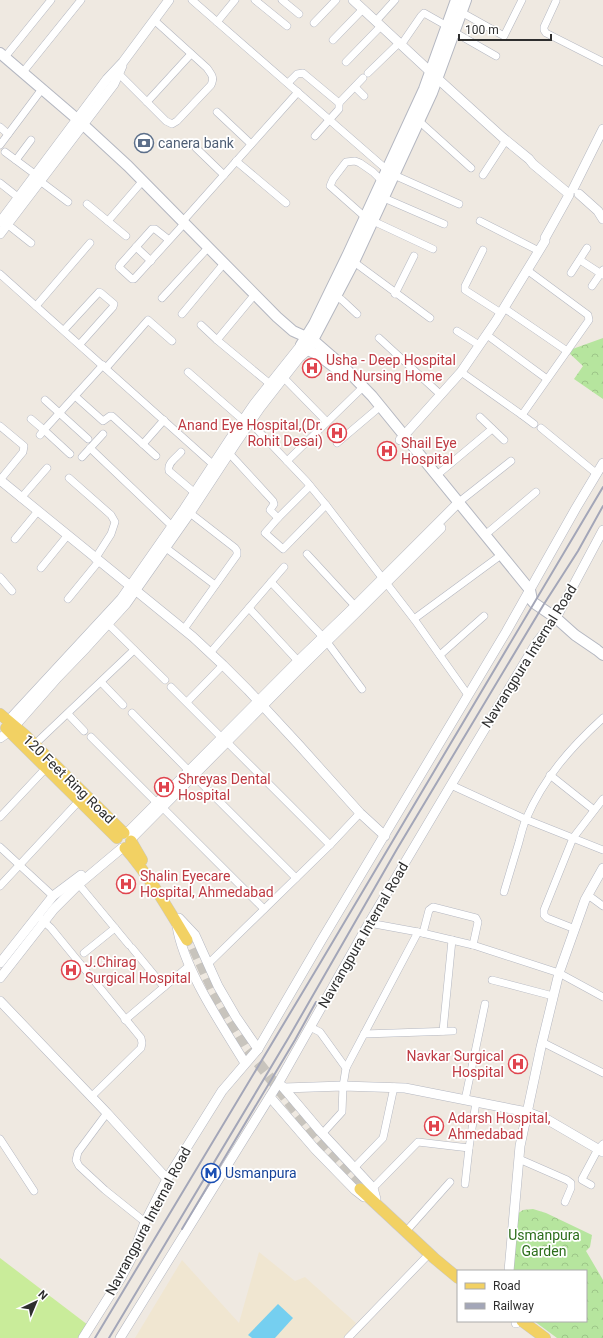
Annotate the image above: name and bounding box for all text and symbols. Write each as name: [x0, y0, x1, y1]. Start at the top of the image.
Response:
scale bar: [459, 16, 551, 42]
text: 100 m: [465, 23, 499, 37]
bank icon: canera bank: [133, 132, 155, 154]
place label: canera bank: [158, 135, 235, 151]
place label: Usha - Deep Hospital and Nursing Home: [326, 352, 456, 384]
hospital icon: Usha - Deep Hospital and Nursing Home: [301, 357, 323, 379]
place label: Anand Eye Hospital,(Dr. Rohit Desai): [178, 417, 323, 450]
hospital icon: Anand Eye Hospital,(Dr. Rohit Desai): [326, 422, 348, 444]
place label: Shail Eye Hospital: [401, 435, 457, 467]
hospital icon: Shail Eye Hospital: [376, 440, 398, 462]
street label: Navrangpura Internal Road: [478, 581, 580, 731]
street label: 120 Feet Ring Road: [20, 731, 118, 827]
place label: Shreyas Dental Hospital: [178, 771, 271, 803]
hospital icon: Shreyas Dental Hospital: [153, 776, 175, 798]
street label: Navrangpura Internal Road: [315, 859, 411, 1011]
place label: Shalin Eyecare Hospital, Ahmedabad: [140, 868, 274, 900]
hospital icon: Shalin Eyecare Hospital, Ahmedabad: [115, 873, 137, 895]
place label: J.Chirag Surgical Hospital: [85, 954, 191, 986]
hospital icon: J.Chirag Surgical Hospital: [60, 959, 82, 981]
place label: Navkar Surgical Hospital: [407, 1048, 504, 1080]
hospital icon: Navkar Surgical Hospital: [507, 1053, 529, 1075]
place label: Adarsh Hospital, Ahmedabad: [448, 1110, 551, 1142]
hospital icon: Adarsh Hospital, Ahmedabad: [423, 1115, 445, 1137]
street label: Navrangpura Internal Road: [102, 1144, 194, 1298]
metro station icon: Usmanpura: [200, 1162, 222, 1184]
place label: Usmanpura: [225, 1165, 297, 1181]
park label: Usmanpura Garden: [508, 1227, 580, 1259]
legend: [457, 1270, 587, 1322]
text: Road: [493, 1279, 521, 1293]
north arrow: [16, 1282, 56, 1322]
text: N: [35, 1288, 50, 1303]
text: Railway: [493, 1299, 534, 1313]

